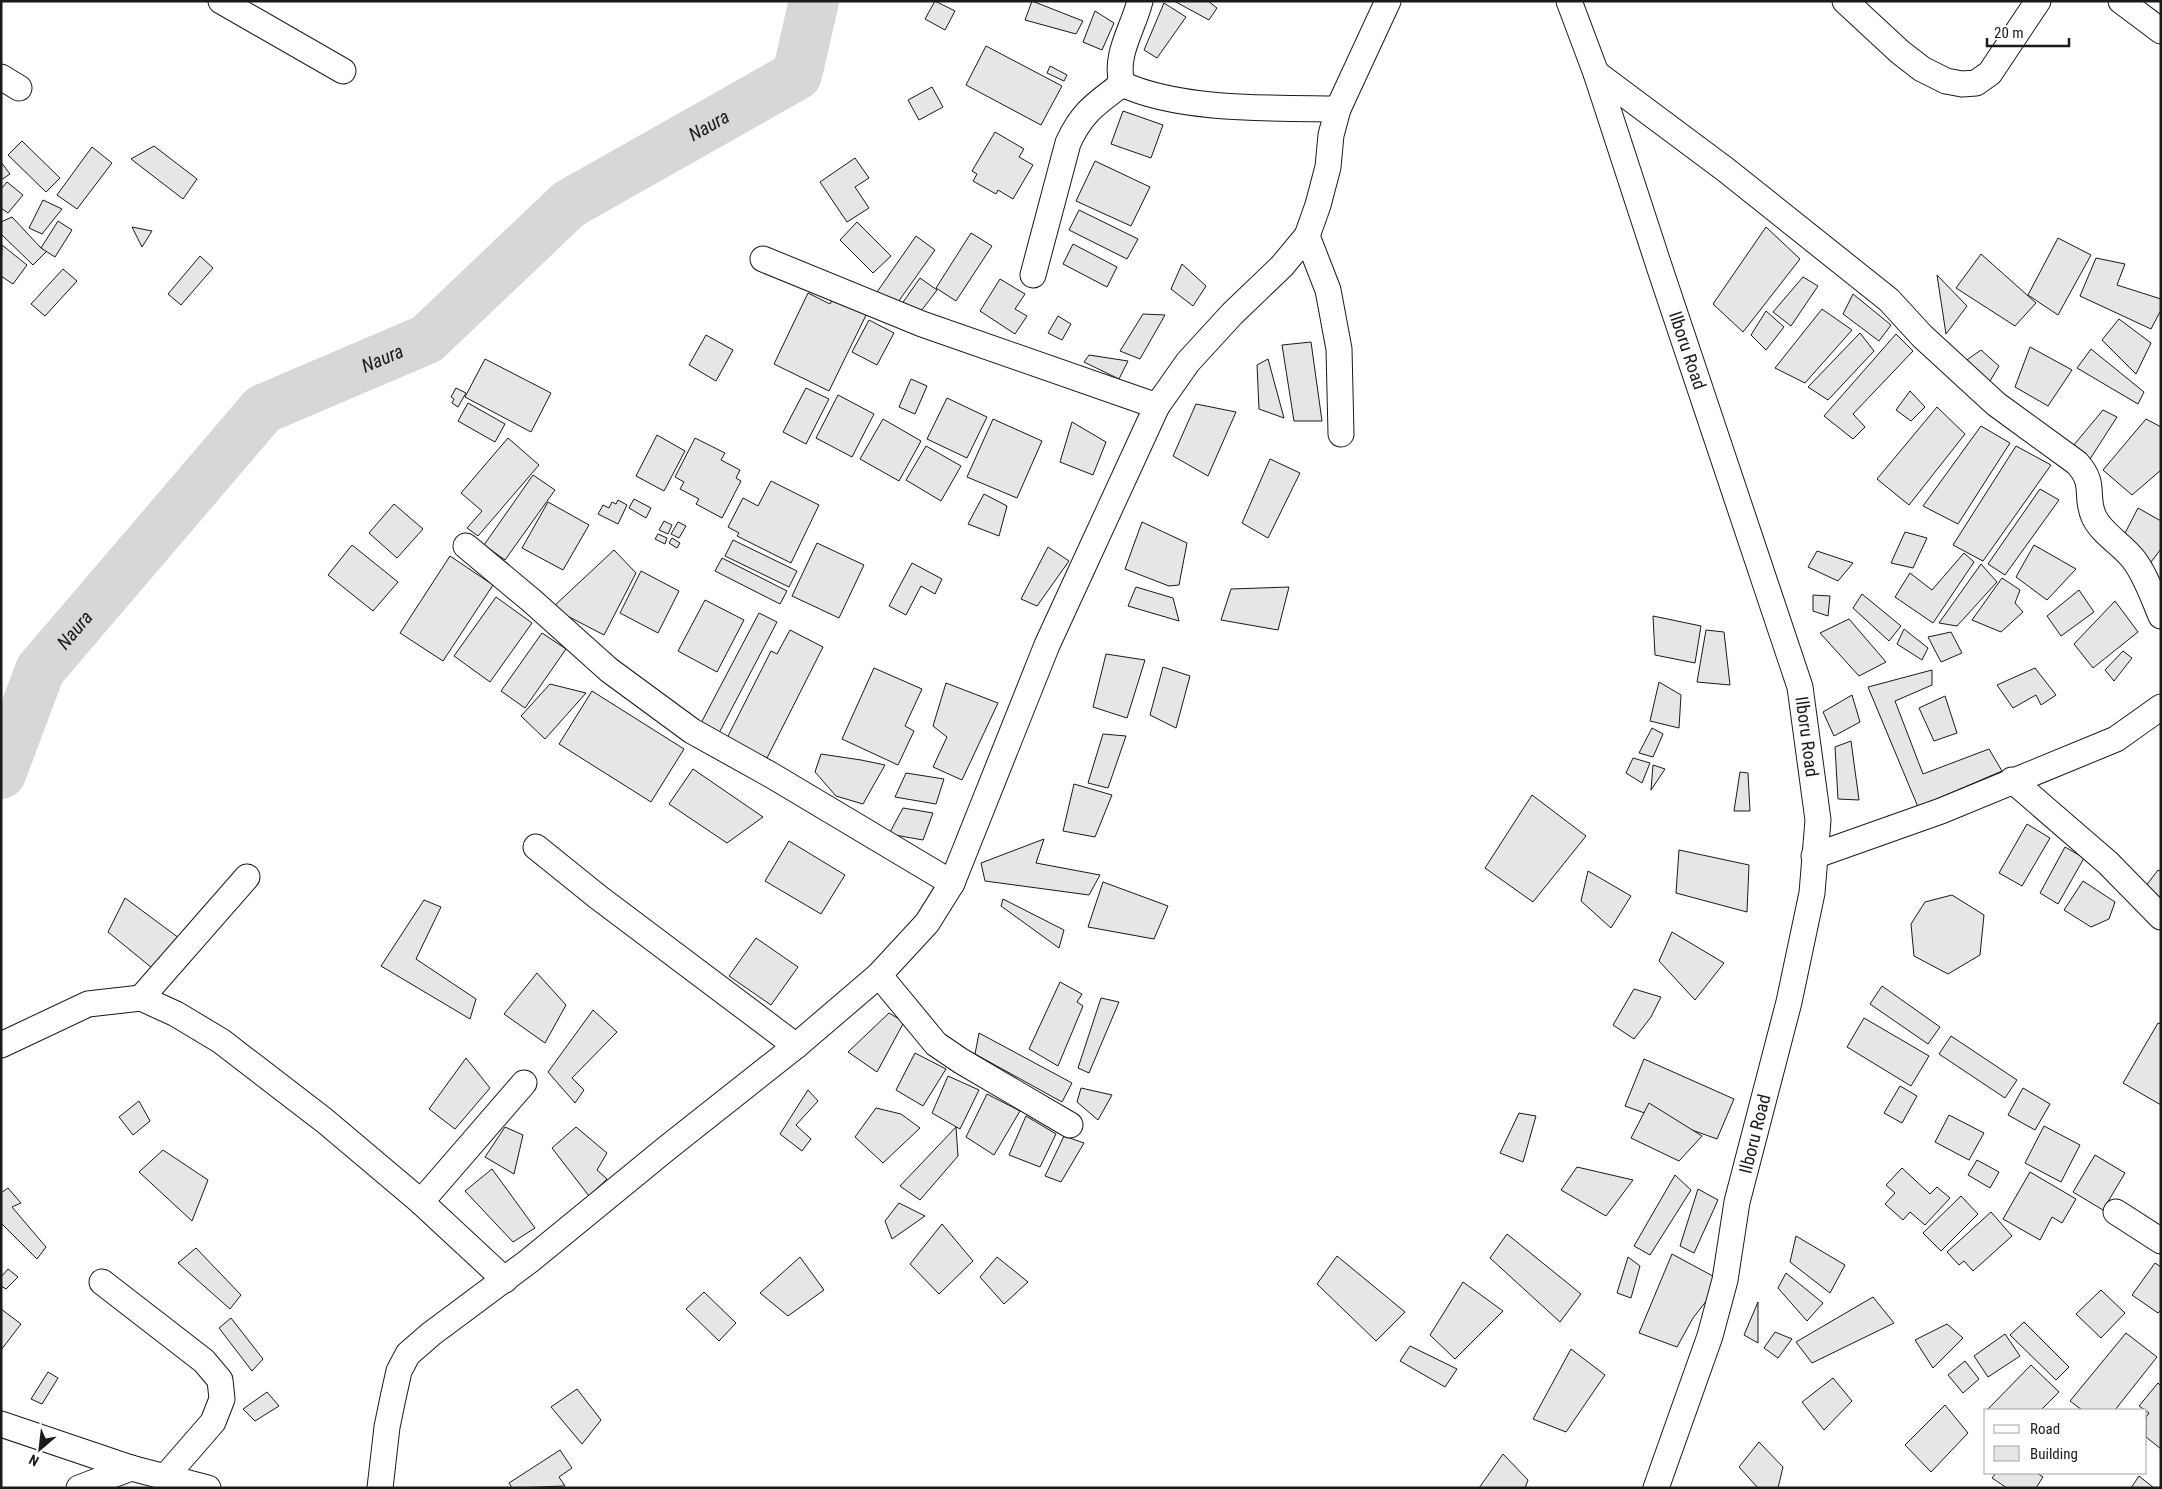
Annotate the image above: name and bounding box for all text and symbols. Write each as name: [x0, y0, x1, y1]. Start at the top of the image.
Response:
scale bar: [1987, 15, 2070, 47]
text: 20 m: [1994, 24, 2024, 42]
water label: Naura: [684, 105, 733, 146]
street label: Ilboru Road: [1665, 309, 1711, 392]
water label: Naura: [358, 340, 407, 378]
water label: Naura: [52, 606, 98, 654]
street label: Ilboru Road: [1791, 695, 1823, 778]
street label: Ilboru Road: [1735, 1092, 1775, 1176]
legend: [1984, 1409, 2147, 1474]
text: Road: [2030, 1420, 2060, 1438]
north arrow: [15, 1424, 65, 1474]
text: Building: [2030, 1445, 2078, 1463]
text: N: [26, 1451, 41, 1470]

